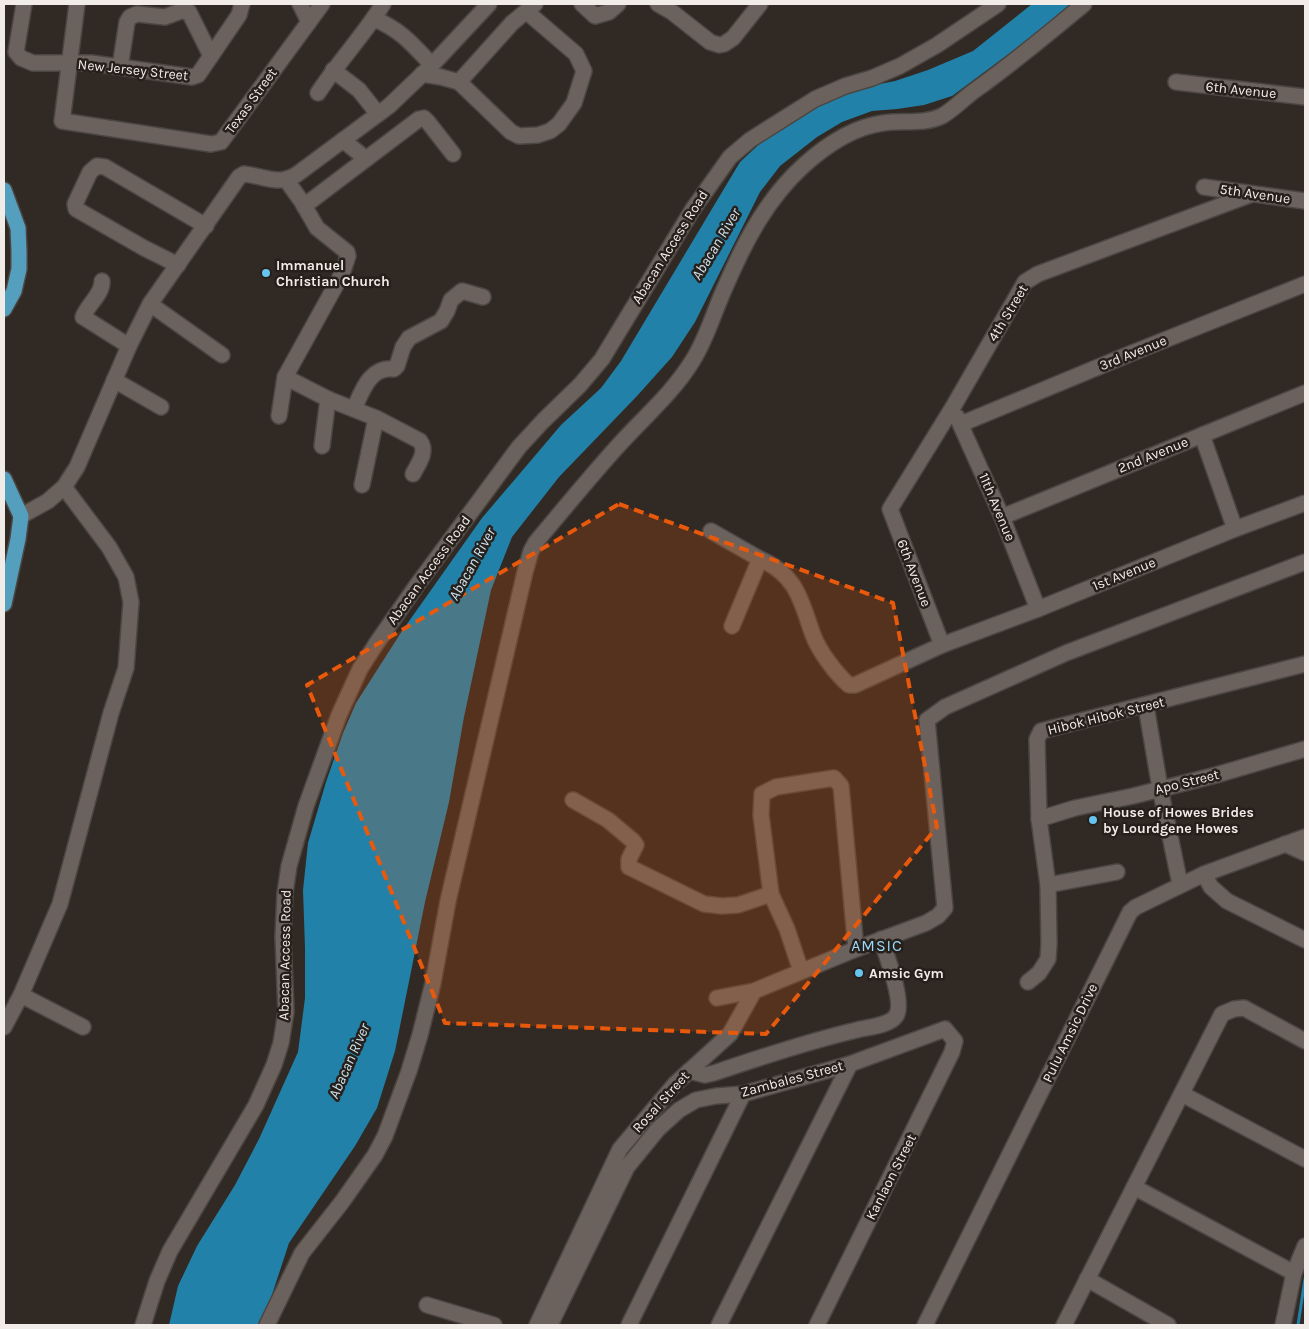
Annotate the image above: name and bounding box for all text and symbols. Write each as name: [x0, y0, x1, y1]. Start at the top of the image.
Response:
street label: New Jersey Street: [77, 56, 189, 84]
street label: Texas Street: [221, 65, 281, 137]
street label: 6th Avenue: [1205, 78, 1277, 102]
street label: 5th Avenue: [1219, 181, 1291, 207]
street label: Abacan Access Road: [628, 187, 712, 307]
water label: Abacan River: [688, 204, 745, 283]
place label: Immanuel Christian Church: [276, 257, 390, 290]
marker: Immanuel Christian Church: [260, 267, 272, 279]
street label: 4th Street: [984, 281, 1032, 345]
street label: 3rd Avenue: [1097, 332, 1169, 374]
street label: 2nd Avenue: [1115, 433, 1191, 477]
street label: 11th Avenue: [975, 470, 1019, 544]
street label: Abacan Access Road: [384, 512, 474, 628]
water label: Abacan River: [445, 524, 500, 603]
street label: 6th Avenue: [893, 537, 935, 609]
street label: 1st Avenue: [1090, 554, 1158, 594]
street label: Hibok Hibok Street: [1046, 693, 1166, 739]
street label: Apo Street: [1153, 766, 1221, 798]
place label: House of Howes Brides by Lourdgene Howes: [1103, 804, 1254, 837]
marker: House of Howes Brides by Lourdgene Howes: [1087, 814, 1099, 826]
street label: Abacan Access Road: [275, 890, 295, 1020]
district label: AMSIC: [851, 936, 903, 955]
place label: Amsic Gym: [869, 965, 944, 982]
marker: Amsic Gym: [853, 967, 865, 979]
street label: Pulu Amsic Drive: [1039, 981, 1101, 1085]
water label: Abacan River: [324, 1020, 374, 1101]
street label: Zambales Street: [739, 1057, 845, 1101]
street label: Rosal Street: [629, 1068, 693, 1136]
street label: Kanlaon Street: [862, 1131, 920, 1223]

